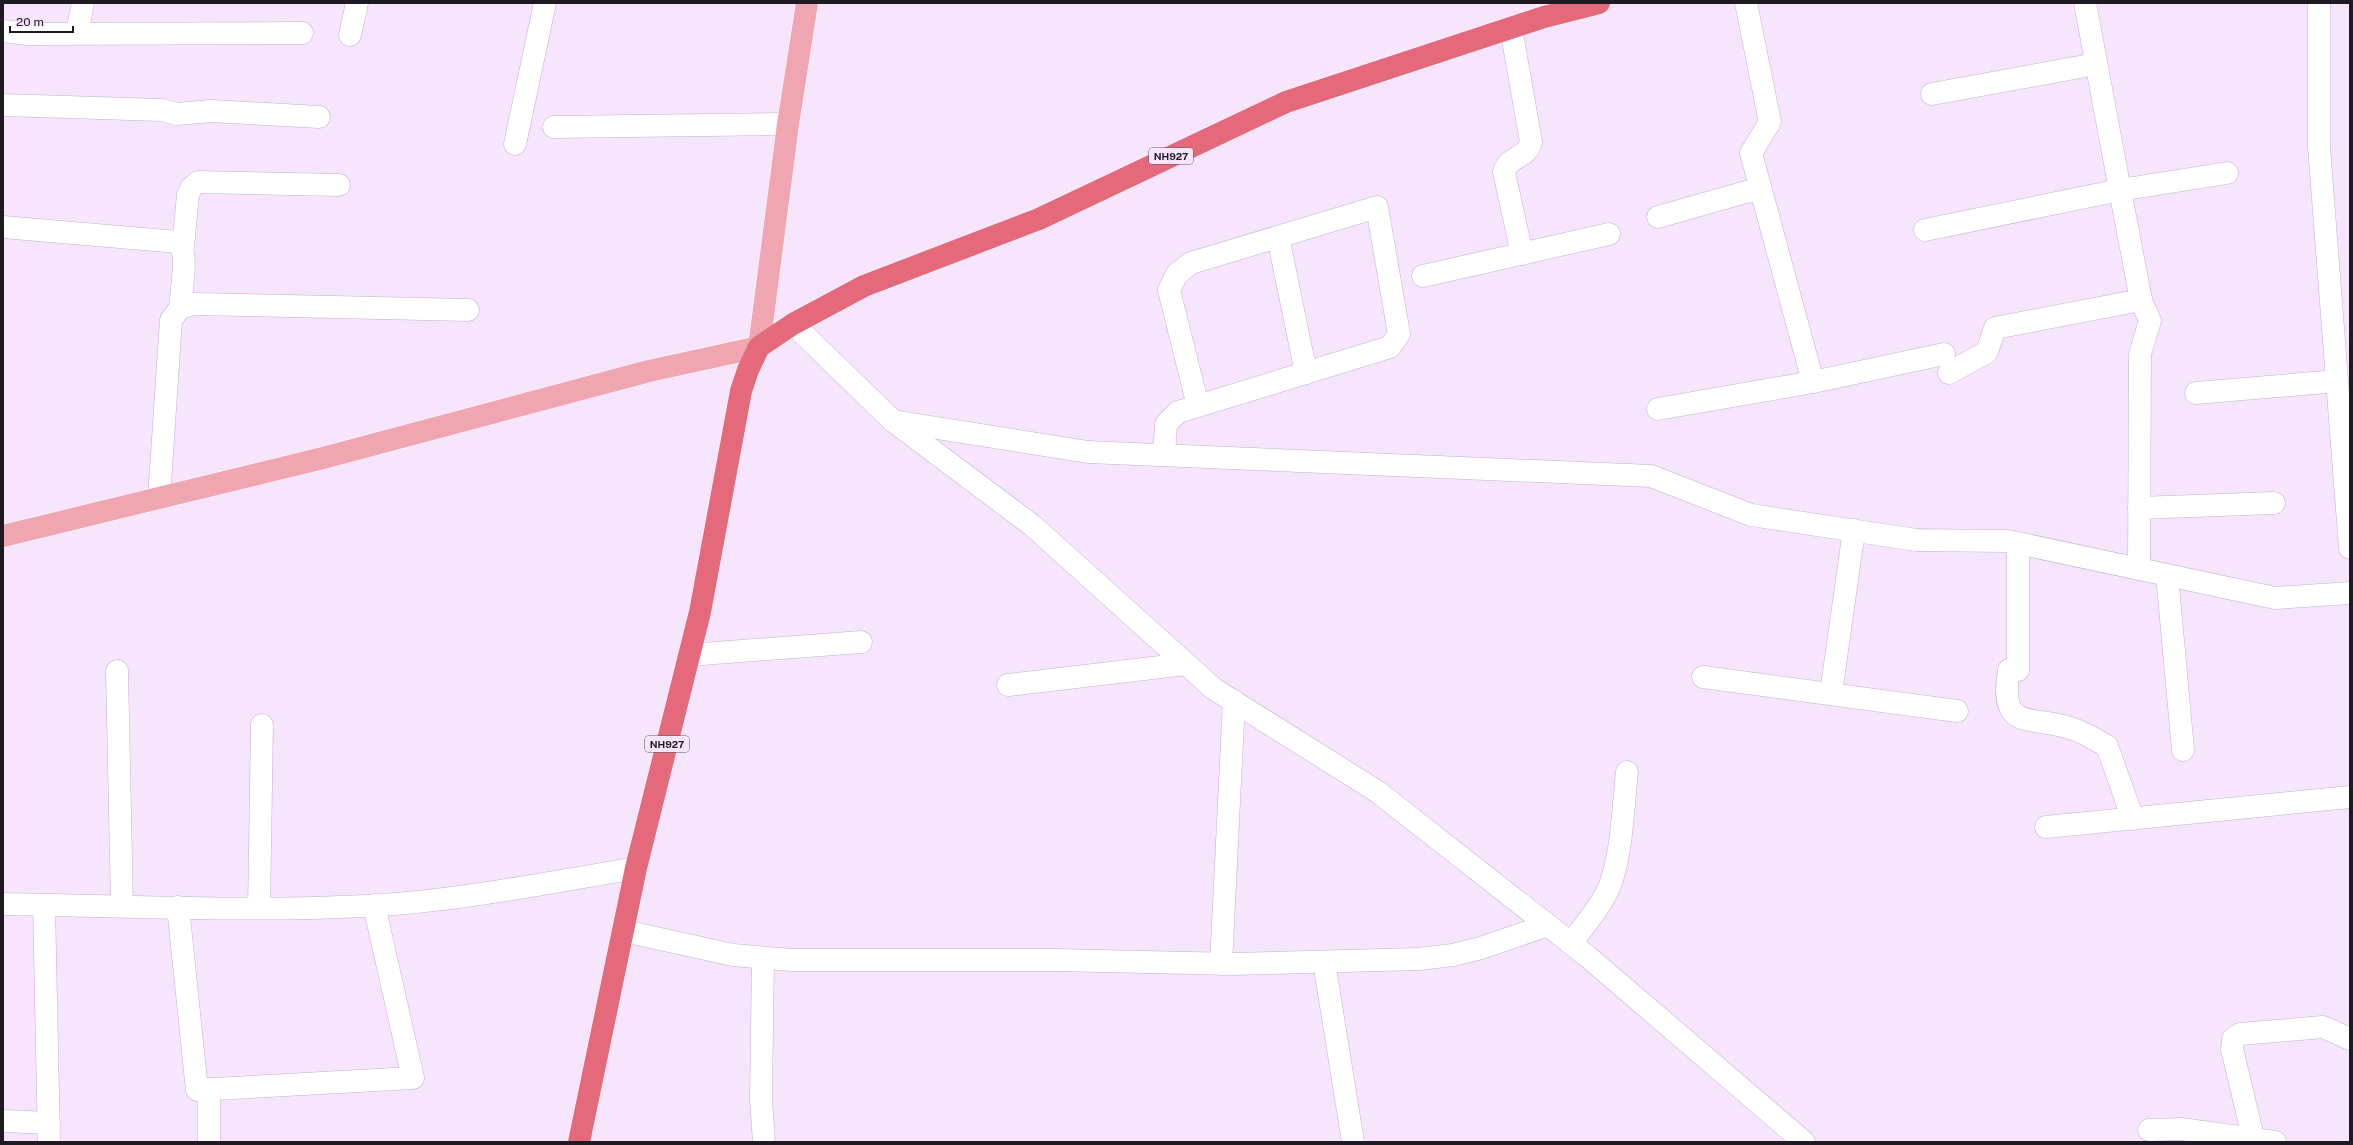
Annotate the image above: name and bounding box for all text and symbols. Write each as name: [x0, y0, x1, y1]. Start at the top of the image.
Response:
scale bar: [10, 8, 73, 34]
text: 20 m: [16, 15, 44, 29]
road number: NH927: [1149, 148, 1193, 164]
road number: NH927: [645, 736, 689, 752]

